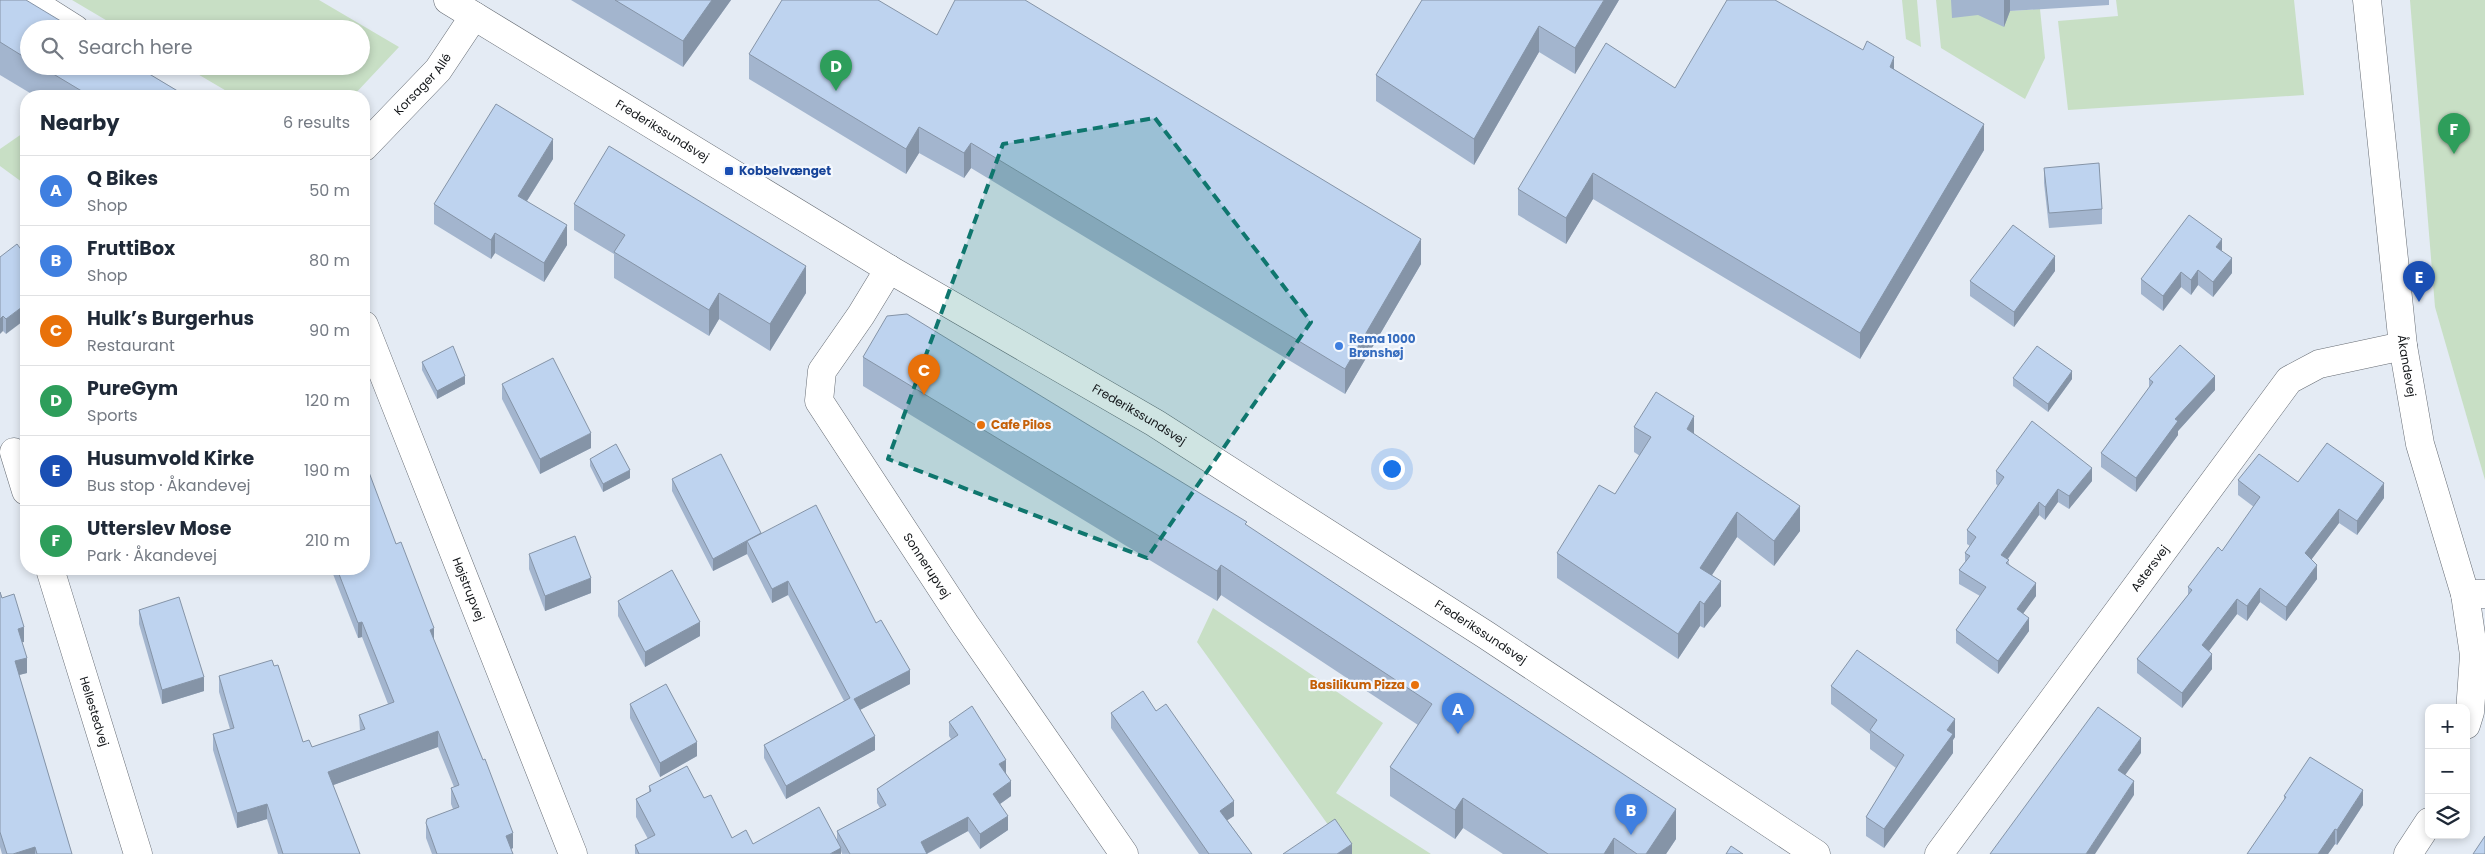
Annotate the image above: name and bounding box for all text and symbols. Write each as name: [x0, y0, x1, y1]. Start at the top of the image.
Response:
search box: [20, 20, 370, 75]
icon: search: [38, 34, 66, 62]
text: Search here: [78, 34, 192, 61]
street label: Korsager Allé: [390, 50, 455, 119]
pin: D: [820, 50, 852, 91]
street label: Frederikssundsvej: [613, 95, 713, 165]
text: Nearby: [40, 108, 120, 137]
text: 6 results: [283, 111, 350, 134]
pin: F: [2438, 113, 2470, 154]
place label: Kobbelvænget: [739, 162, 831, 179]
text: Q Bikes: [87, 165, 158, 192]
marker: Kobbelvænget: [723, 165, 735, 177]
text: A: [50, 179, 62, 202]
text: 50 m: [309, 179, 350, 202]
text: Shop: [87, 194, 128, 217]
text: FruttiBox: [87, 235, 175, 262]
text: B: [51, 249, 61, 272]
text: 80 m: [309, 249, 350, 272]
pin: E: [2403, 261, 2435, 302]
text: Shop: [87, 264, 128, 287]
text: Hulk’s Burgerhus: [87, 305, 254, 332]
text: C: [50, 319, 62, 342]
text: 90 m: [309, 319, 350, 342]
place label: Rema 1000 Brønshøj: [1349, 330, 1416, 361]
text: Restaurant: [87, 334, 175, 357]
street label: Åkandevej: [2394, 334, 2421, 398]
marker: Rema 1000 Brønshøj: [1333, 340, 1345, 352]
pin: C: [908, 354, 940, 395]
text: PureGym: [87, 375, 178, 402]
street label: Frederikssundsvej: [1089, 380, 1190, 449]
text: D: [50, 389, 62, 412]
text: 120 m: [305, 389, 350, 412]
text: Sports: [87, 404, 138, 427]
place label: Cafe Pilos: [991, 416, 1052, 433]
marker: Cafe Pilos: [975, 419, 987, 431]
text: Husumvold Kirke: [87, 445, 254, 472]
your location: [1379, 456, 1405, 482]
text: E: [52, 459, 60, 482]
text: 190 m: [304, 459, 350, 482]
text: Bus stop · Åkandevej: [87, 474, 251, 497]
text: Utterslev Mose: [87, 515, 231, 542]
text: F: [52, 529, 60, 552]
text: 210 m: [305, 529, 350, 552]
street label: Sonnerupvej: [900, 529, 955, 601]
street label: Astersvej: [2127, 541, 2172, 595]
text: Park · Åkandevej: [87, 544, 217, 567]
street label: Højstrupvej: [449, 555, 489, 623]
street label: Frederikssundsvej: [1432, 595, 1530, 668]
street label: Hellestedvej: [76, 674, 113, 748]
place label: Basilikum Pizza: [1310, 676, 1405, 693]
marker: Basilikum Pizza: [1409, 679, 1421, 691]
pin: A: [1442, 693, 1474, 734]
map controls: [2425, 704, 2470, 839]
button: +: [2425, 704, 2470, 749]
button: −: [2425, 749, 2470, 794]
pin: B: [1615, 794, 1647, 835]
button: layers: [2425, 794, 2470, 839]

